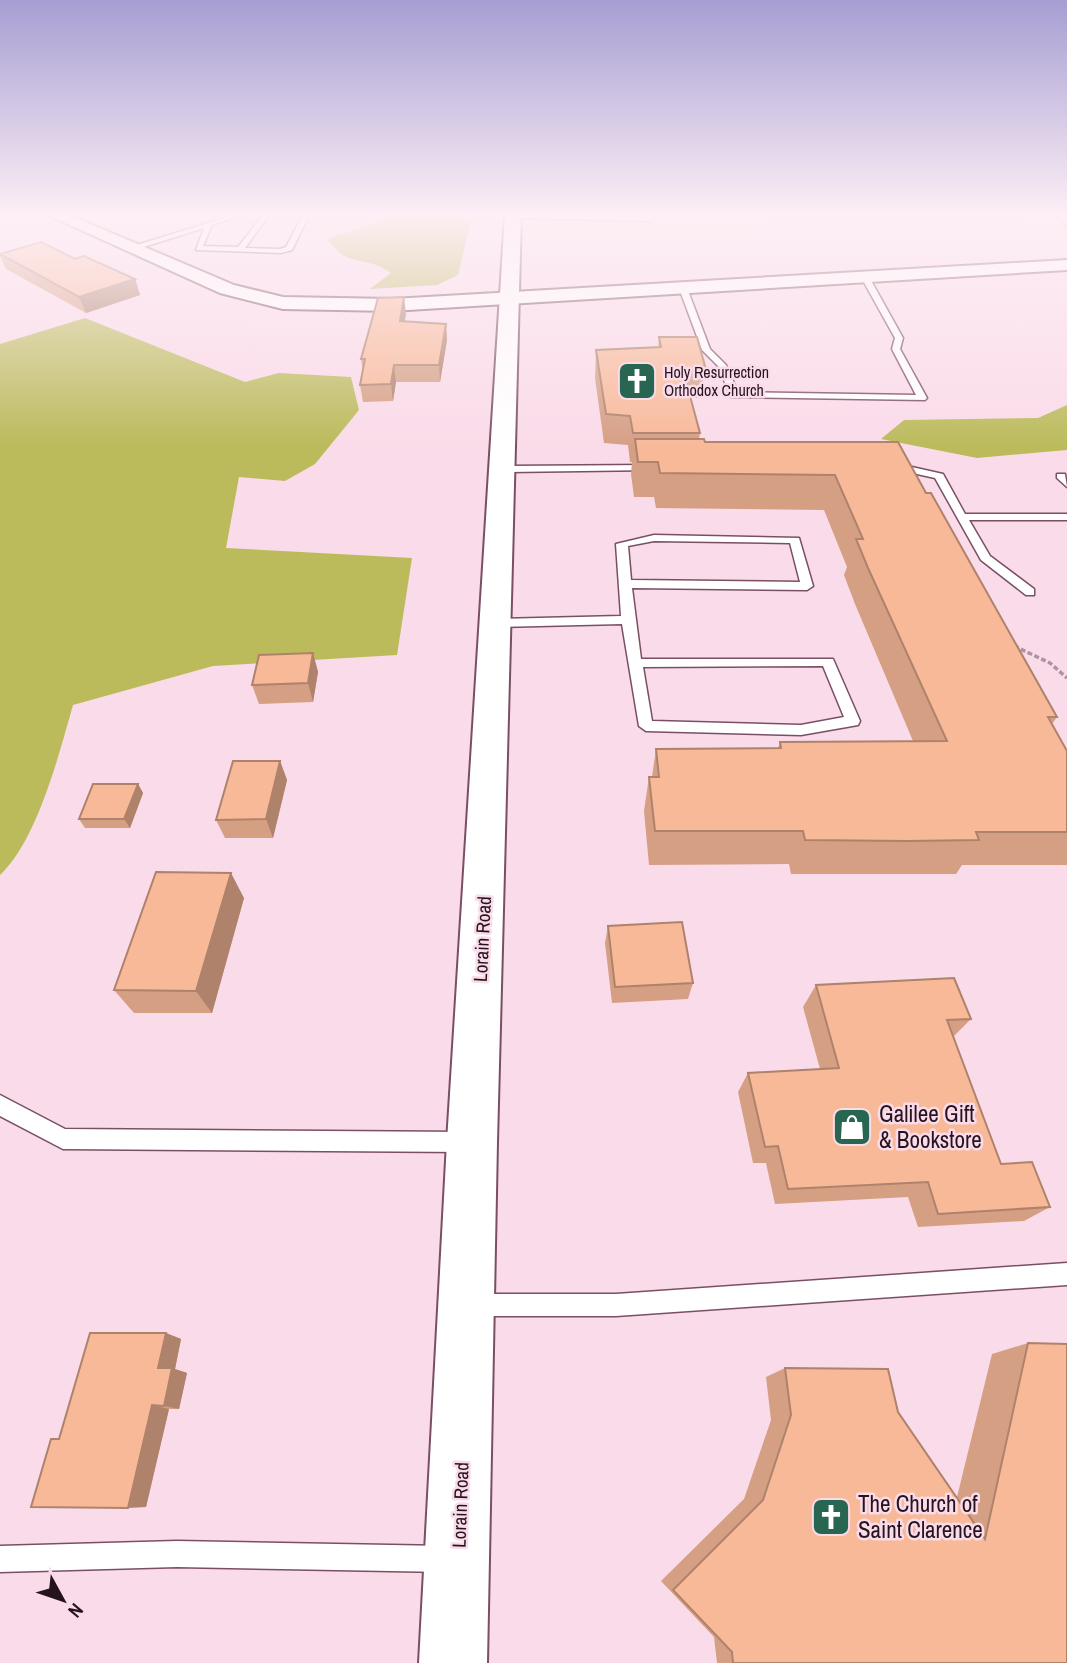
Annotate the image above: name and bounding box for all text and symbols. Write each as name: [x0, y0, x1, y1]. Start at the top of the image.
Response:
church icon: Holy Resurrection Orthodox Church: [616, 360, 658, 402]
place label: Holy Resurrection Orthodox Church: [664, 361, 769, 401]
street label: Lorain Road: [467, 896, 497, 982]
place label: Galilee Gift & Bookstore: [879, 1098, 982, 1155]
shop icon: Galilee Gift & Bookstore: [831, 1106, 873, 1148]
street label: Lorain Road: [446, 1462, 474, 1548]
place label: The Church of Saint Clarence: [858, 1488, 983, 1545]
church icon: The Church of Saint Clarence: [810, 1496, 852, 1538]
north arrow: [28, 1565, 98, 1635]
text: N: [62, 1598, 90, 1624]

